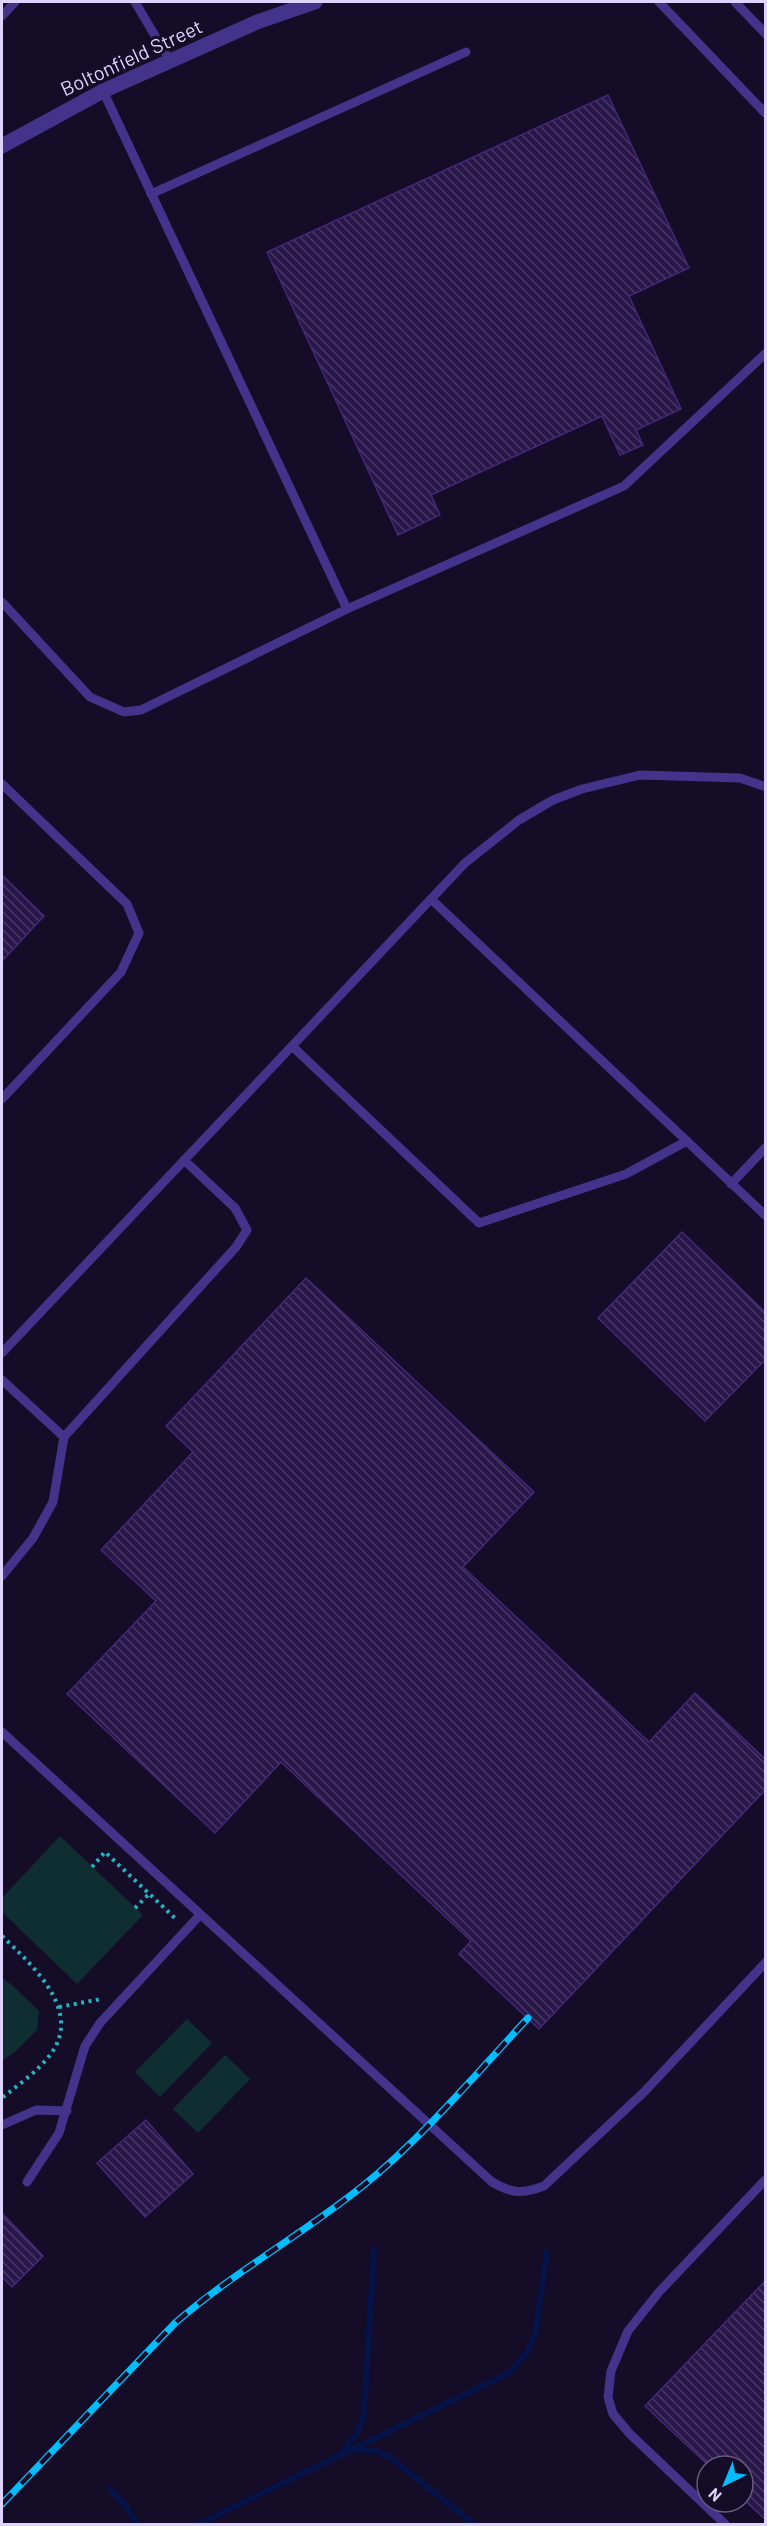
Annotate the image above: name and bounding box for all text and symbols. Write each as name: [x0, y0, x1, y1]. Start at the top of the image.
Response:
street label: Boltonfield Street: [56, 14, 206, 100]
north arrow: [695, 2454, 755, 2514]
text: N: [704, 2485, 725, 2506]

